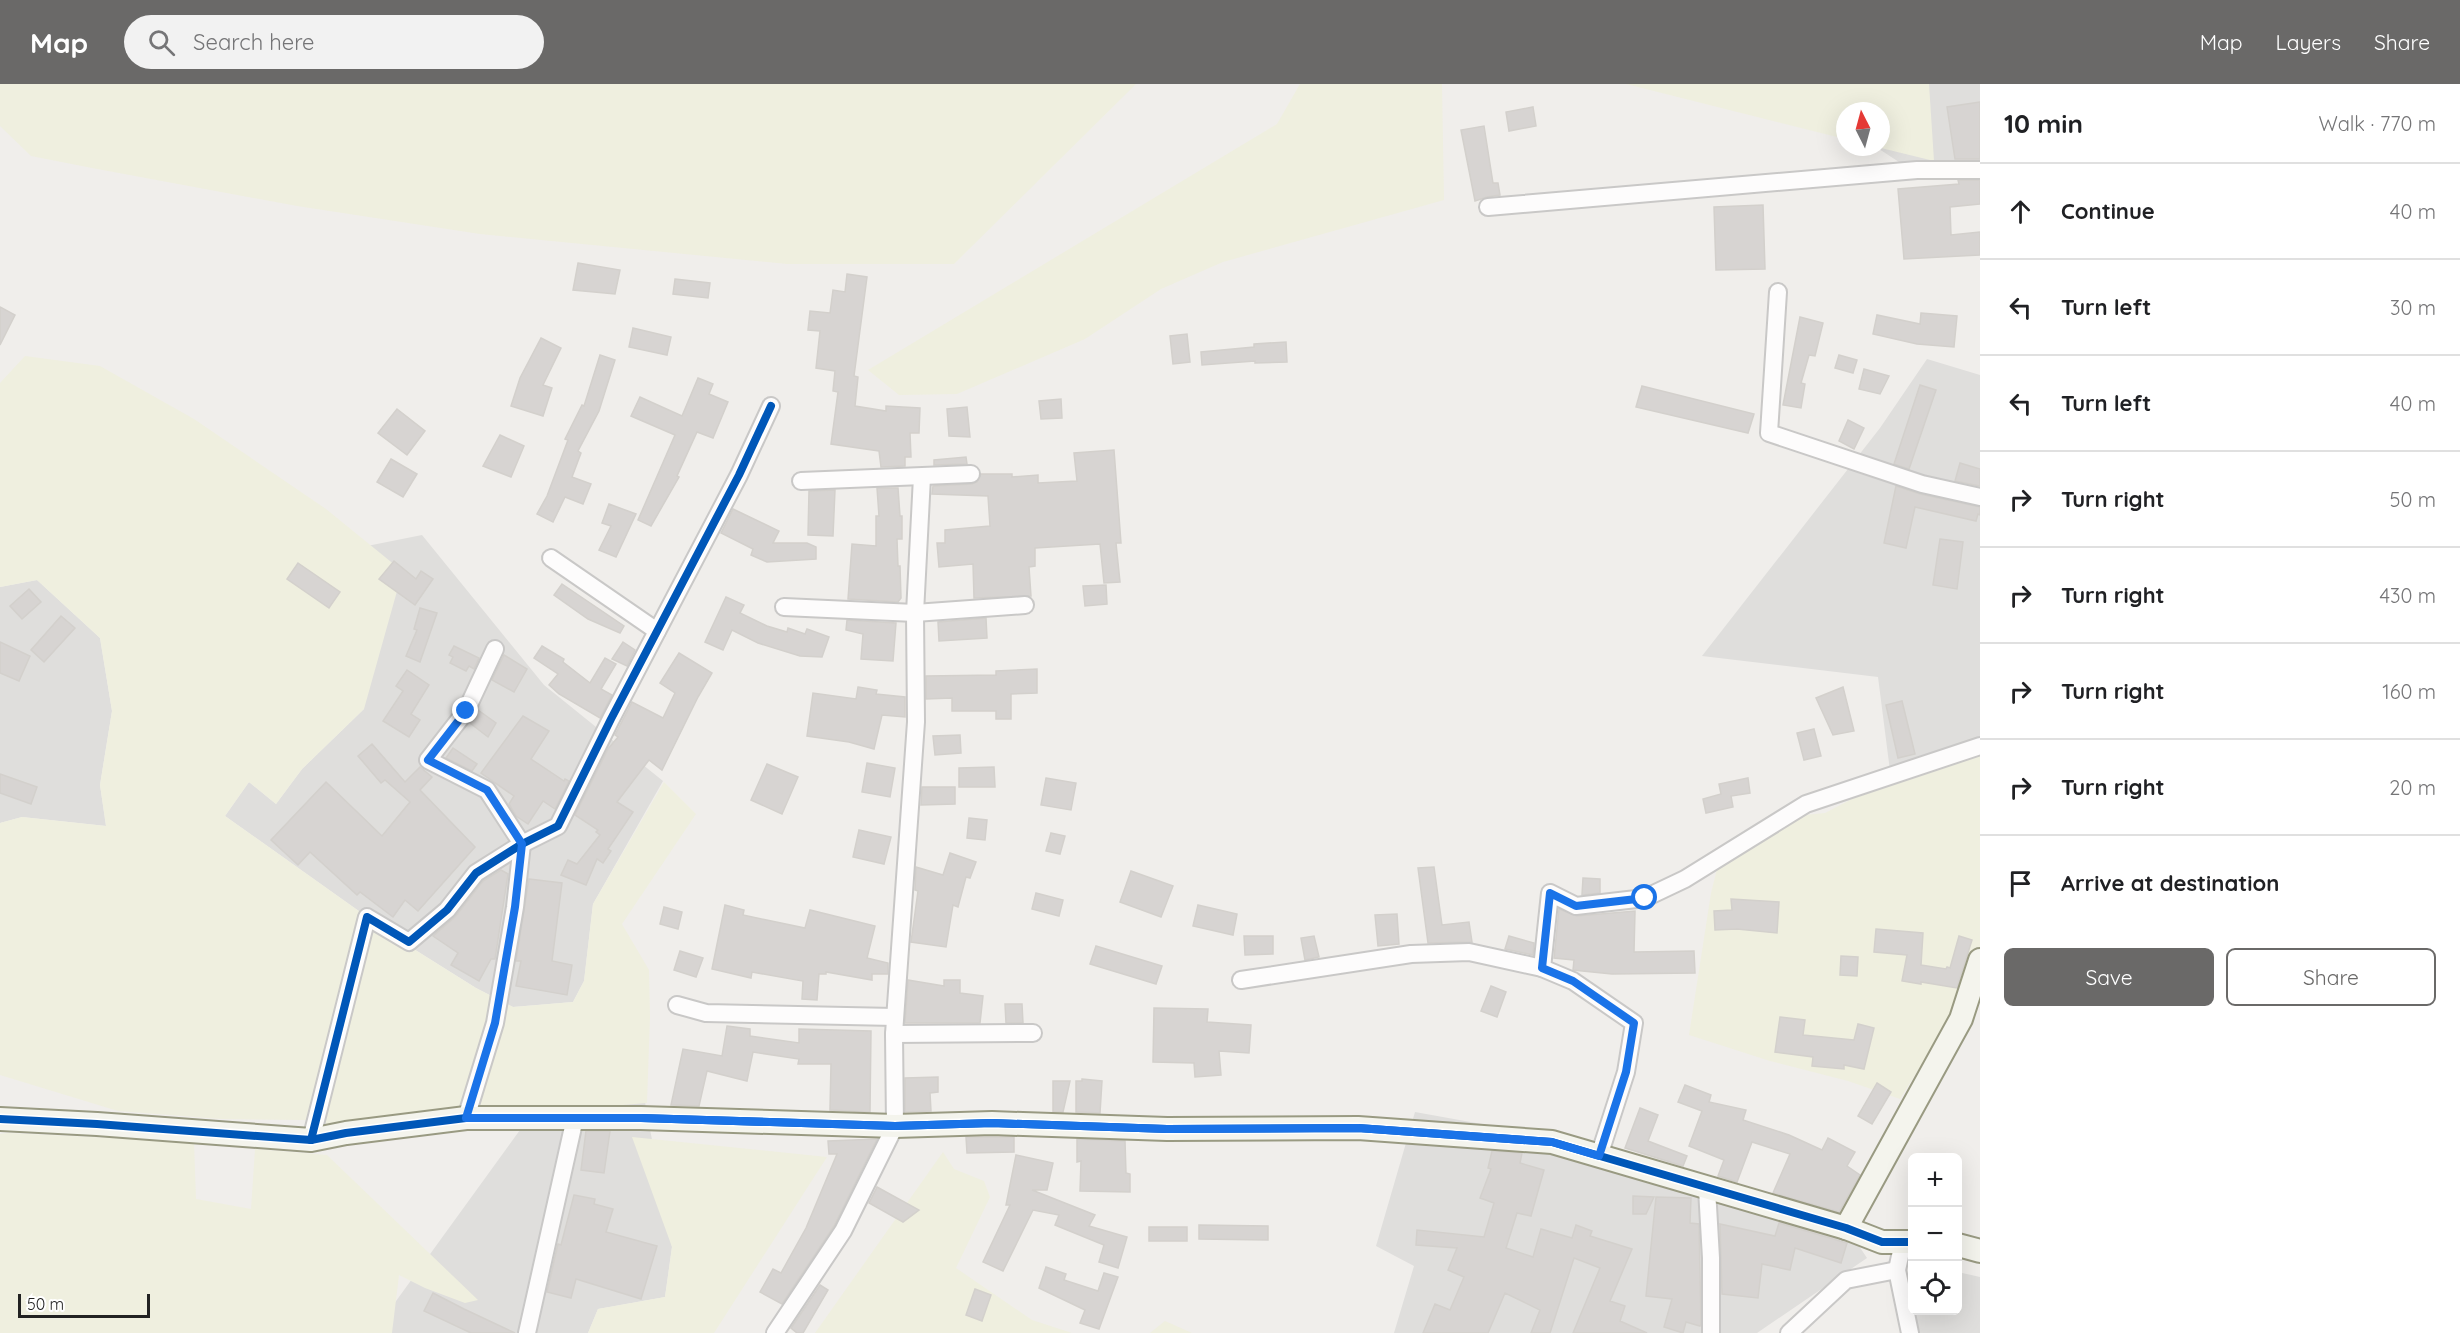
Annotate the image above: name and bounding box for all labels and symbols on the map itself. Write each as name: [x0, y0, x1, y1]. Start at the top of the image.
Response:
north arrow: [1836, 102, 1890, 156]
route end: [452, 697, 478, 723]
route start: [1631, 884, 1657, 910]
scale bar: [18, 1291, 150, 1318]

